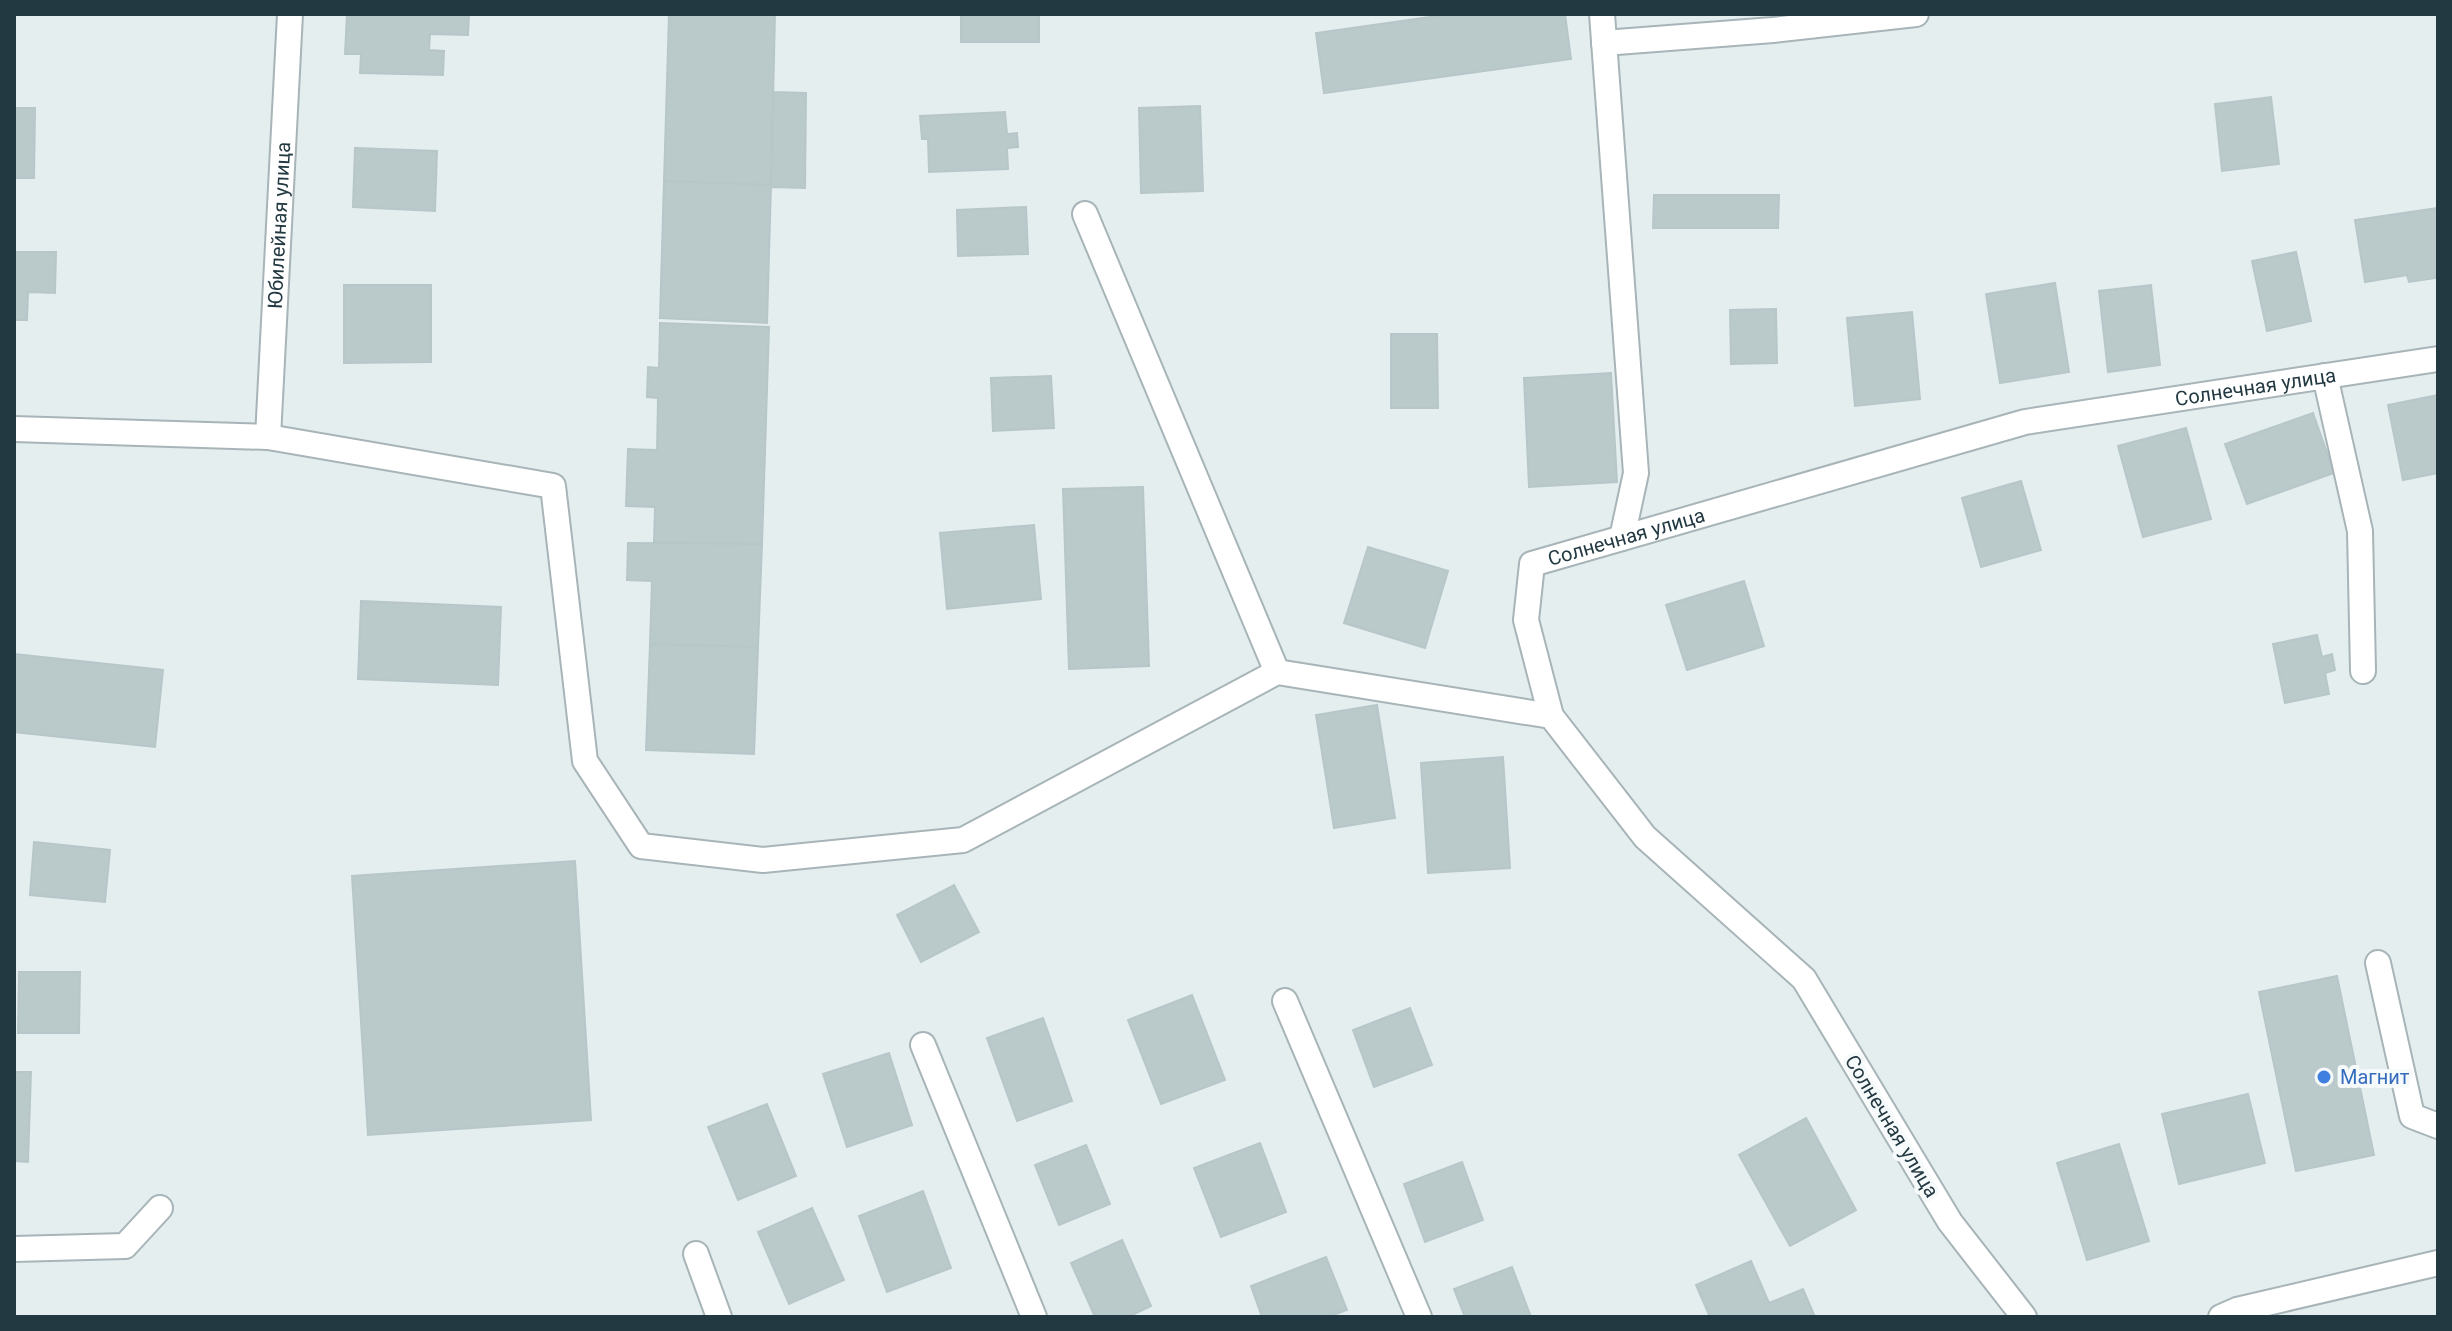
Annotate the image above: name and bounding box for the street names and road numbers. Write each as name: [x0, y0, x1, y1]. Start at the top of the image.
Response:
street label: Юбилейная улица: [263, 141, 295, 309]
street label: Солнечная улица: [2173, 363, 2337, 411]
street label: Солнечная улица: [1545, 503, 1708, 571]
street label: Солнечная улица: [1840, 1050, 1944, 1202]

